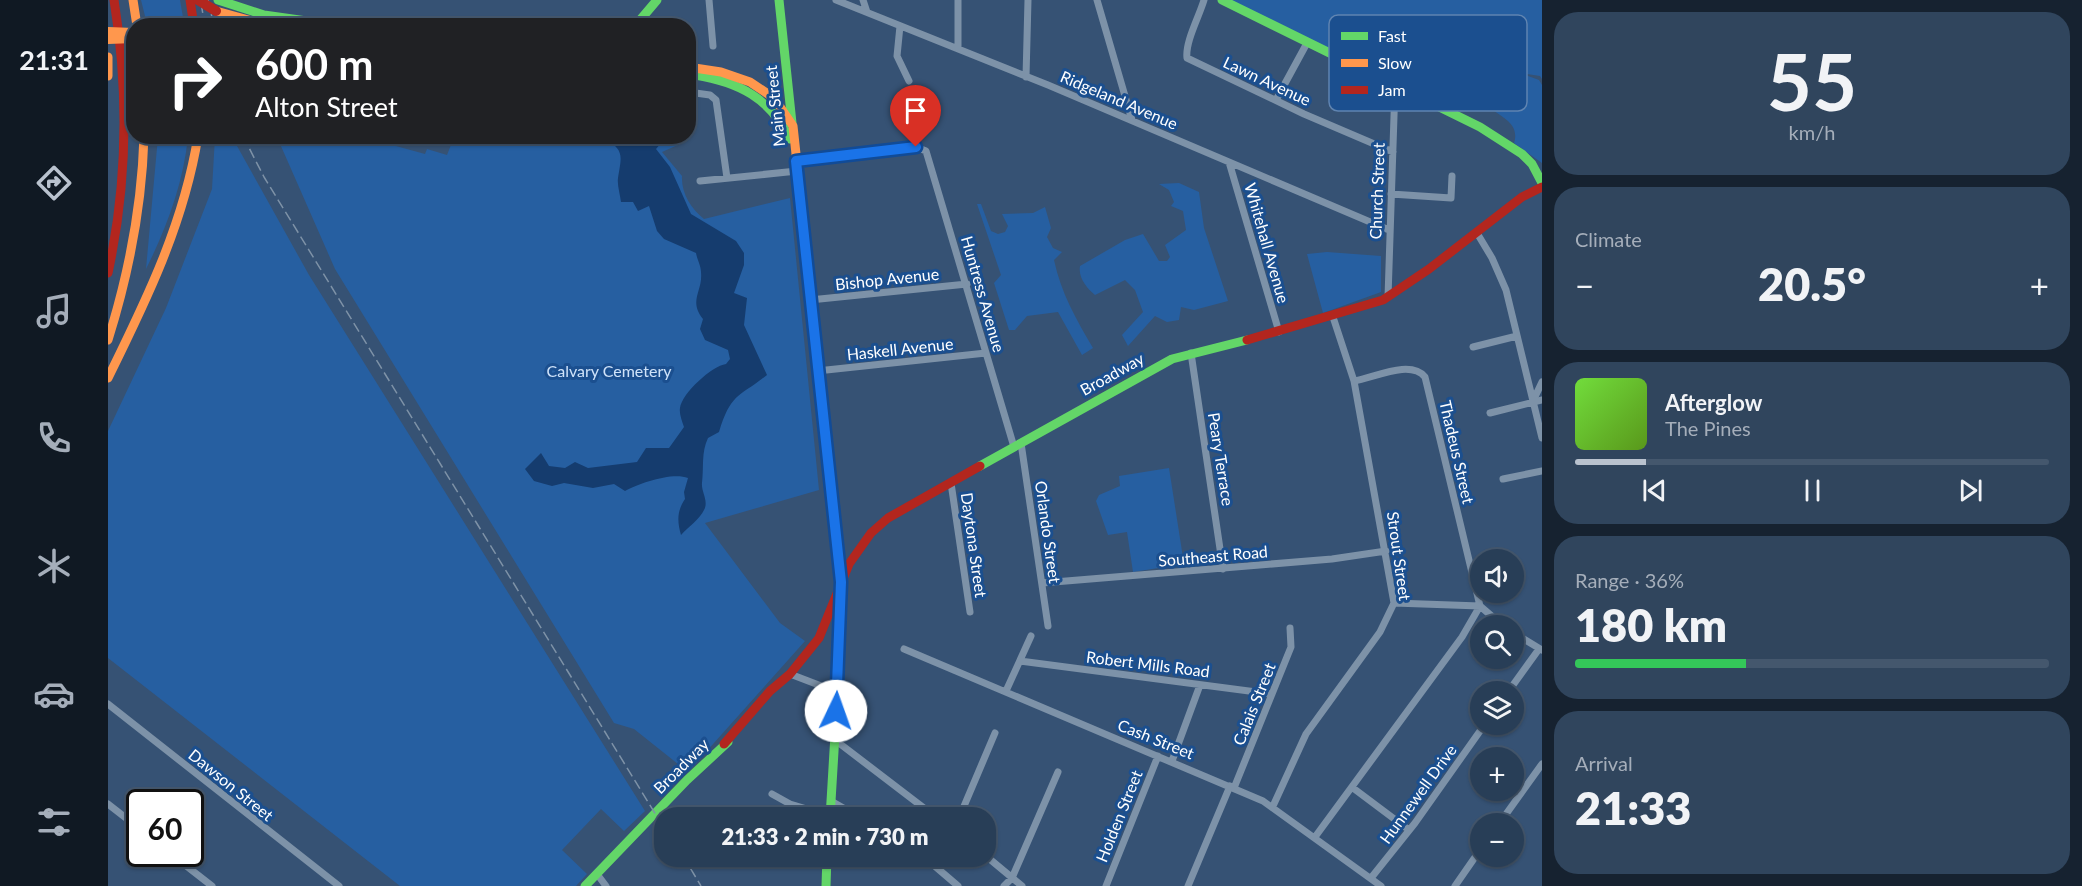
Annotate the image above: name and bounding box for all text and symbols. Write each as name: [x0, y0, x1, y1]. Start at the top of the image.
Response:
legend: [1329, 15, 1527, 111]
text: Fast: [1378, 26, 1407, 45]
text: 55: [1767, 34, 1857, 128]
text: 600 m: [255, 39, 373, 89]
icon: right: [156, 42, 234, 120]
text: 21:31: [19, 43, 89, 76]
street label: Lawn Avenue: [1221, 52, 1314, 109]
text: Slow: [1378, 53, 1412, 72]
street label: Main Street: [761, 64, 788, 148]
street label: Ridgeland Avenue: [1058, 66, 1181, 133]
text: Jam: [1378, 80, 1406, 99]
pin: [890, 85, 941, 147]
text: Alton Street: [255, 90, 398, 123]
icon: arrive: [899, 94, 932, 127]
text: km/h: [1789, 120, 1835, 144]
street label: Church Street: [1365, 142, 1388, 240]
icon: directions: [33, 162, 75, 204]
street label: Whitehall Avenue: [1241, 180, 1294, 305]
text: Climate: [1575, 227, 1642, 251]
street label: Huntress Avenue: [958, 234, 1009, 354]
text: 20.5°: [1758, 257, 1866, 311]
street label: Bishop Avenue: [834, 264, 940, 293]
text: −: [1575, 265, 1594, 305]
text: +: [2030, 265, 2049, 305]
icon: music: [33, 290, 75, 332]
street label: Haskell Avenue: [846, 333, 954, 364]
street label: Broadway: [1076, 348, 1148, 399]
park label: Calvary Cemetery: [547, 361, 672, 380]
text: Afterglow: [1665, 389, 1762, 416]
street label: Thadeus Street: [1436, 398, 1479, 506]
street label: Peary Terrace: [1205, 411, 1238, 507]
text: The Pines: [1665, 416, 1751, 440]
icon: phone: [33, 417, 75, 459]
icon: previous: [1638, 474, 1671, 507]
icon: pause: [1796, 474, 1829, 507]
icon: next: [1954, 474, 1987, 507]
street label: Orlando Street: [1032, 479, 1065, 585]
street label: Daytona Street: [958, 491, 991, 599]
street label: Strout Street: [1384, 510, 1415, 602]
street label: Southeast Road: [1157, 541, 1269, 570]
icon: climate: [33, 545, 75, 587]
map controls: [1470, 549, 1524, 867]
button: sound: [1470, 549, 1524, 603]
text: Range · 36%: [1575, 568, 1684, 592]
text: 180 km: [1575, 598, 1727, 652]
button: search: [1470, 615, 1524, 669]
street label: Robert Mills Road: [1085, 647, 1211, 681]
street label: Calais Street: [1228, 660, 1279, 748]
icon: car: [33, 673, 75, 715]
position arrow: [804, 679, 868, 743]
button: layers: [1470, 681, 1524, 735]
street label: Cash Street: [1115, 715, 1197, 763]
street label: Broadway: [649, 734, 713, 797]
street label: Hunnewell Drive: [1375, 740, 1460, 847]
street label: Dawson Street: [185, 745, 278, 825]
button: +: [1470, 747, 1524, 801]
text: Arrival: [1575, 751, 1633, 775]
street label: Holden Street: [1091, 767, 1146, 865]
text: 21:33: [1575, 781, 1691, 835]
speed limit sign: 60: [126, 789, 204, 867]
icon: filters: [33, 801, 75, 843]
button: −: [1470, 813, 1524, 867]
text: 21:33 · 2 min · 730 m: [722, 823, 928, 850]

